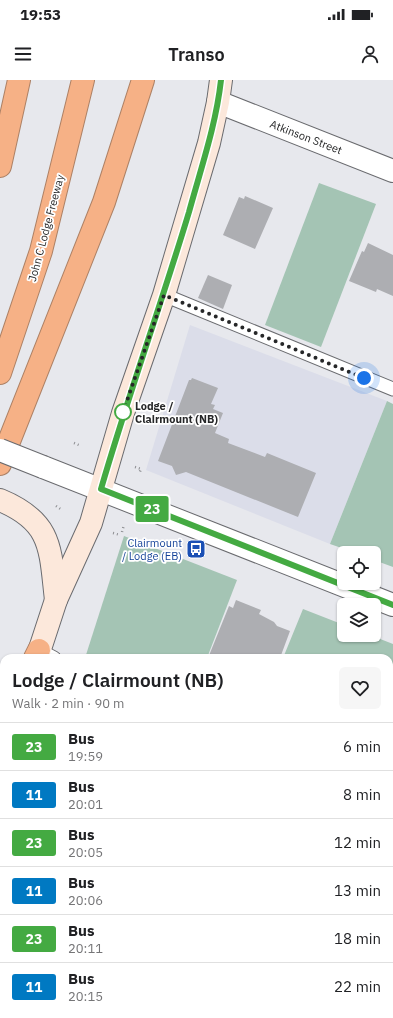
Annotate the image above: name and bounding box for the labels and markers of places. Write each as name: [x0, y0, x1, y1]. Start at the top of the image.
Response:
place label: Lodge / Clairmount (NB): [135, 399, 218, 426]
marker: Lodge / Clairmount (NB): [114, 403, 132, 421]
place label: Clairmount / Lodge (EB): [122, 536, 182, 563]
bus stop icon: Clairmount / Lodge (EB): [185, 538, 207, 560]

